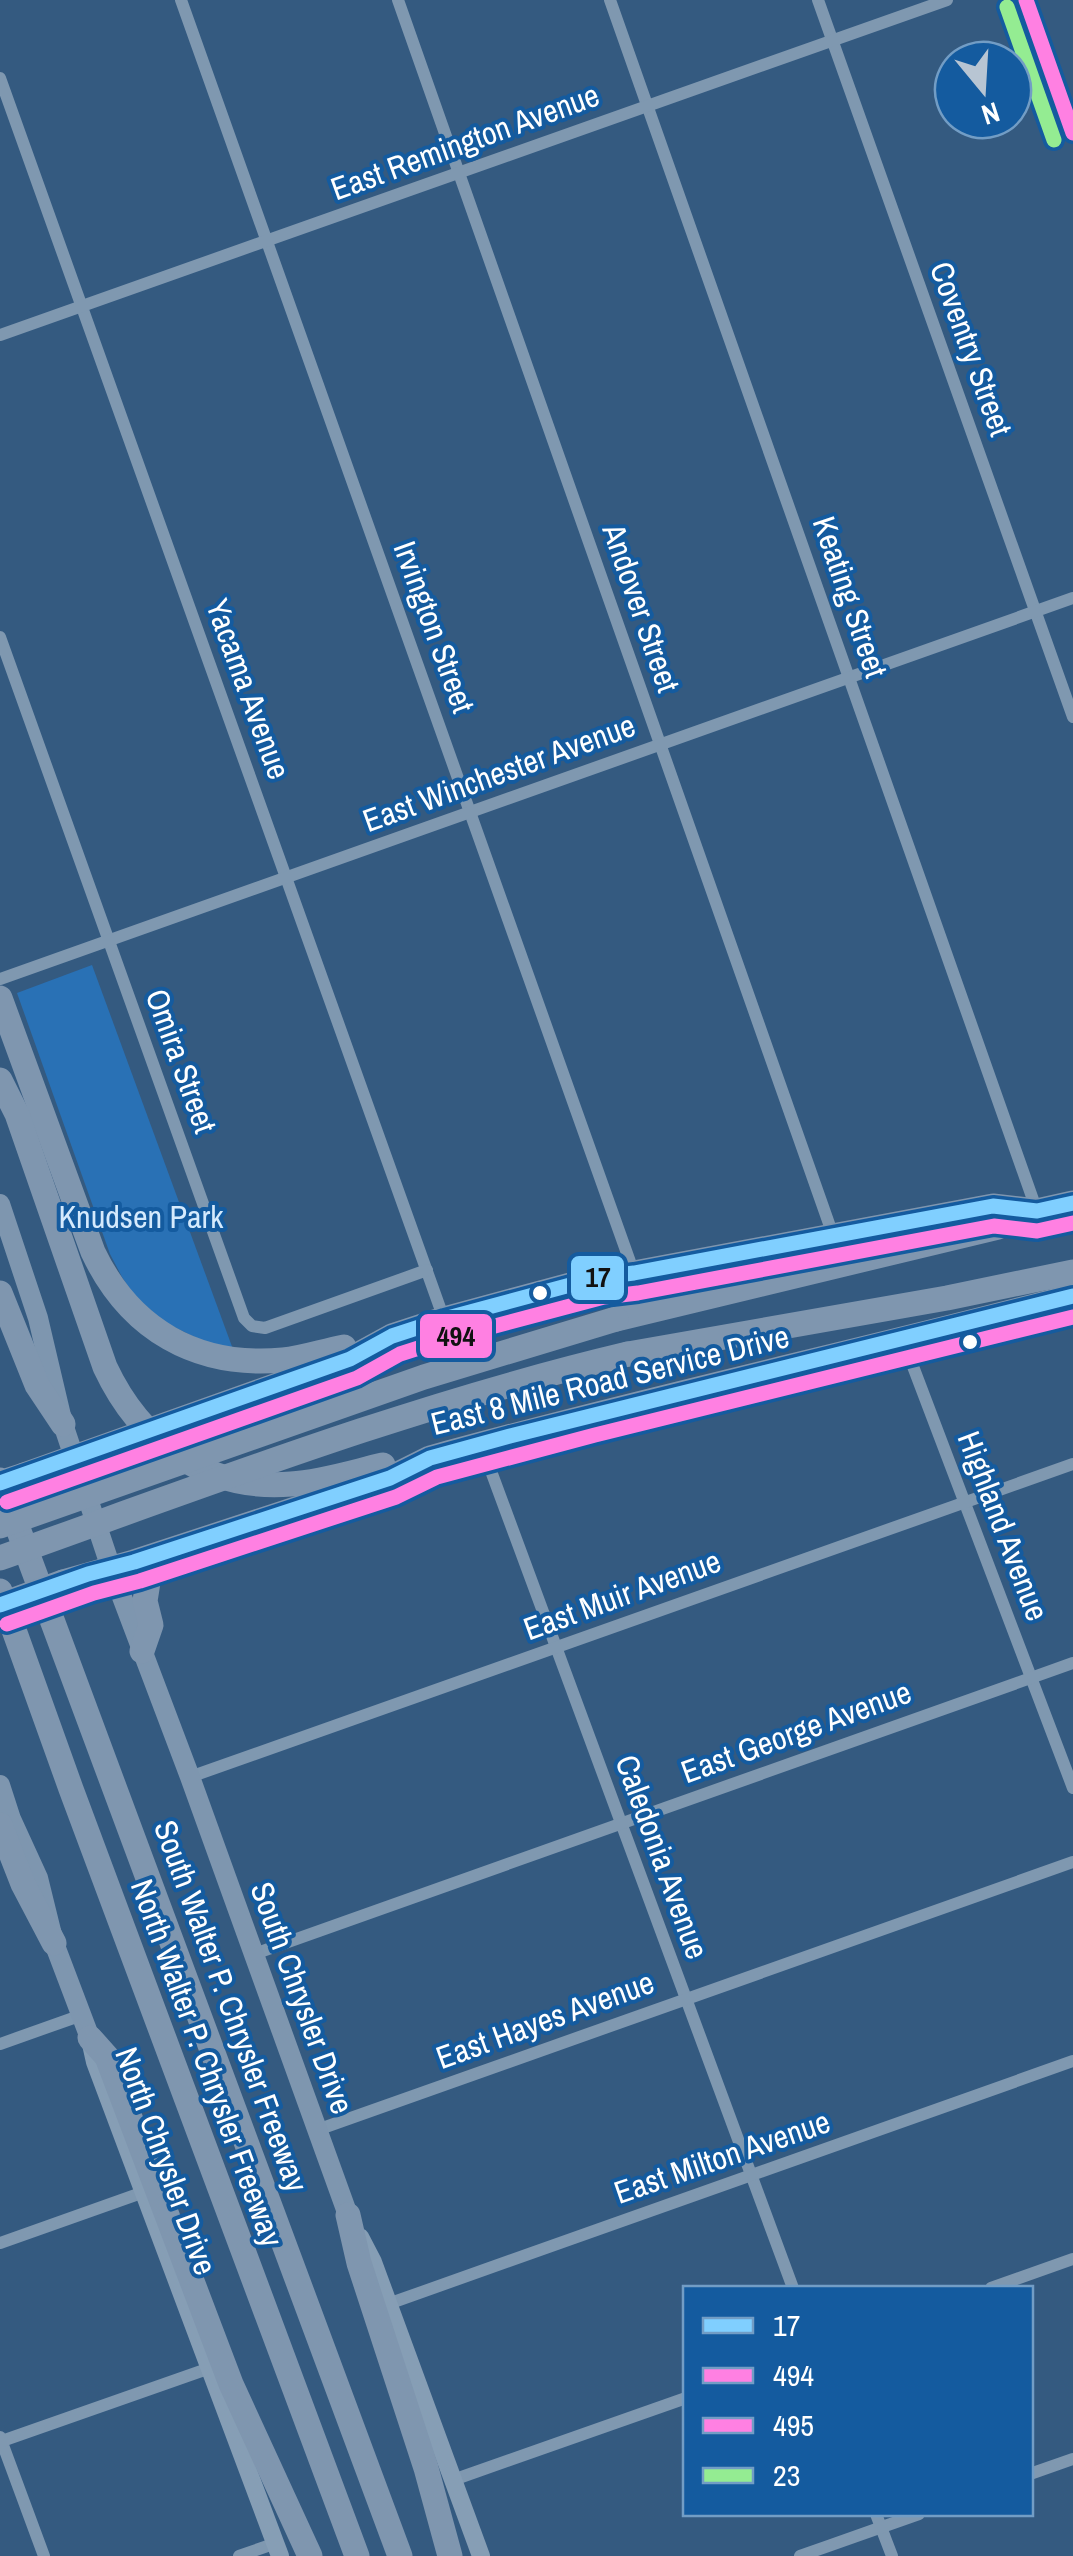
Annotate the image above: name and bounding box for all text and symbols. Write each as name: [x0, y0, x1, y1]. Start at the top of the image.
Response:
north arrow: [933, 40, 1033, 140]
street label: East Remington Avenue: [325, 73, 605, 210]
text: N: [977, 93, 1004, 134]
street label: Coventry Street: [920, 256, 1023, 442]
street label: Keating Street: [803, 511, 898, 683]
street label: Andover Street: [592, 517, 690, 698]
street label: Irvington Street: [384, 535, 485, 718]
street label: Yacama Avenue: [196, 593, 301, 785]
street label: East Winchester Avenue: [357, 703, 641, 842]
street label: Omira Street: [136, 983, 227, 1139]
park label: Knudsen Park: [59, 1195, 224, 1238]
line badge: 17: [569, 1254, 626, 1302]
text: 17: [585, 1258, 611, 1296]
unlabelled marker: [530, 1283, 550, 1303]
line badge: 494: [418, 1312, 494, 1360]
street label: East 8 Mile Road Service Drive: [426, 1314, 793, 1445]
text: 494: [437, 1317, 475, 1355]
unlabelled marker: [960, 1332, 980, 1352]
street label: Highland Avenue: [948, 1425, 1059, 1627]
street label: East Muir Avenue: [517, 1539, 726, 1650]
street label: East George Avenue: [675, 1670, 917, 1793]
street label: Caledonia Avenue: [606, 1749, 719, 1965]
street label: South Walter P. Chrysler Freeway: [144, 1814, 319, 2198]
street label: North Walter P. Chrysler Freeway: [121, 1873, 294, 2252]
street label: South Chrysler Drive: [241, 1876, 364, 2120]
street label: East Hayes Avenue: [430, 1960, 660, 2079]
street label: North Chrysler Drive: [105, 2041, 228, 2281]
street label: East Milton Avenue: [608, 2099, 836, 2214]
legend: [683, 2286, 1033, 2516]
text: 17: [773, 2305, 800, 2345]
text: 494: [773, 2355, 814, 2395]
text: 495: [773, 2405, 814, 2445]
text: 23: [773, 2455, 800, 2495]

